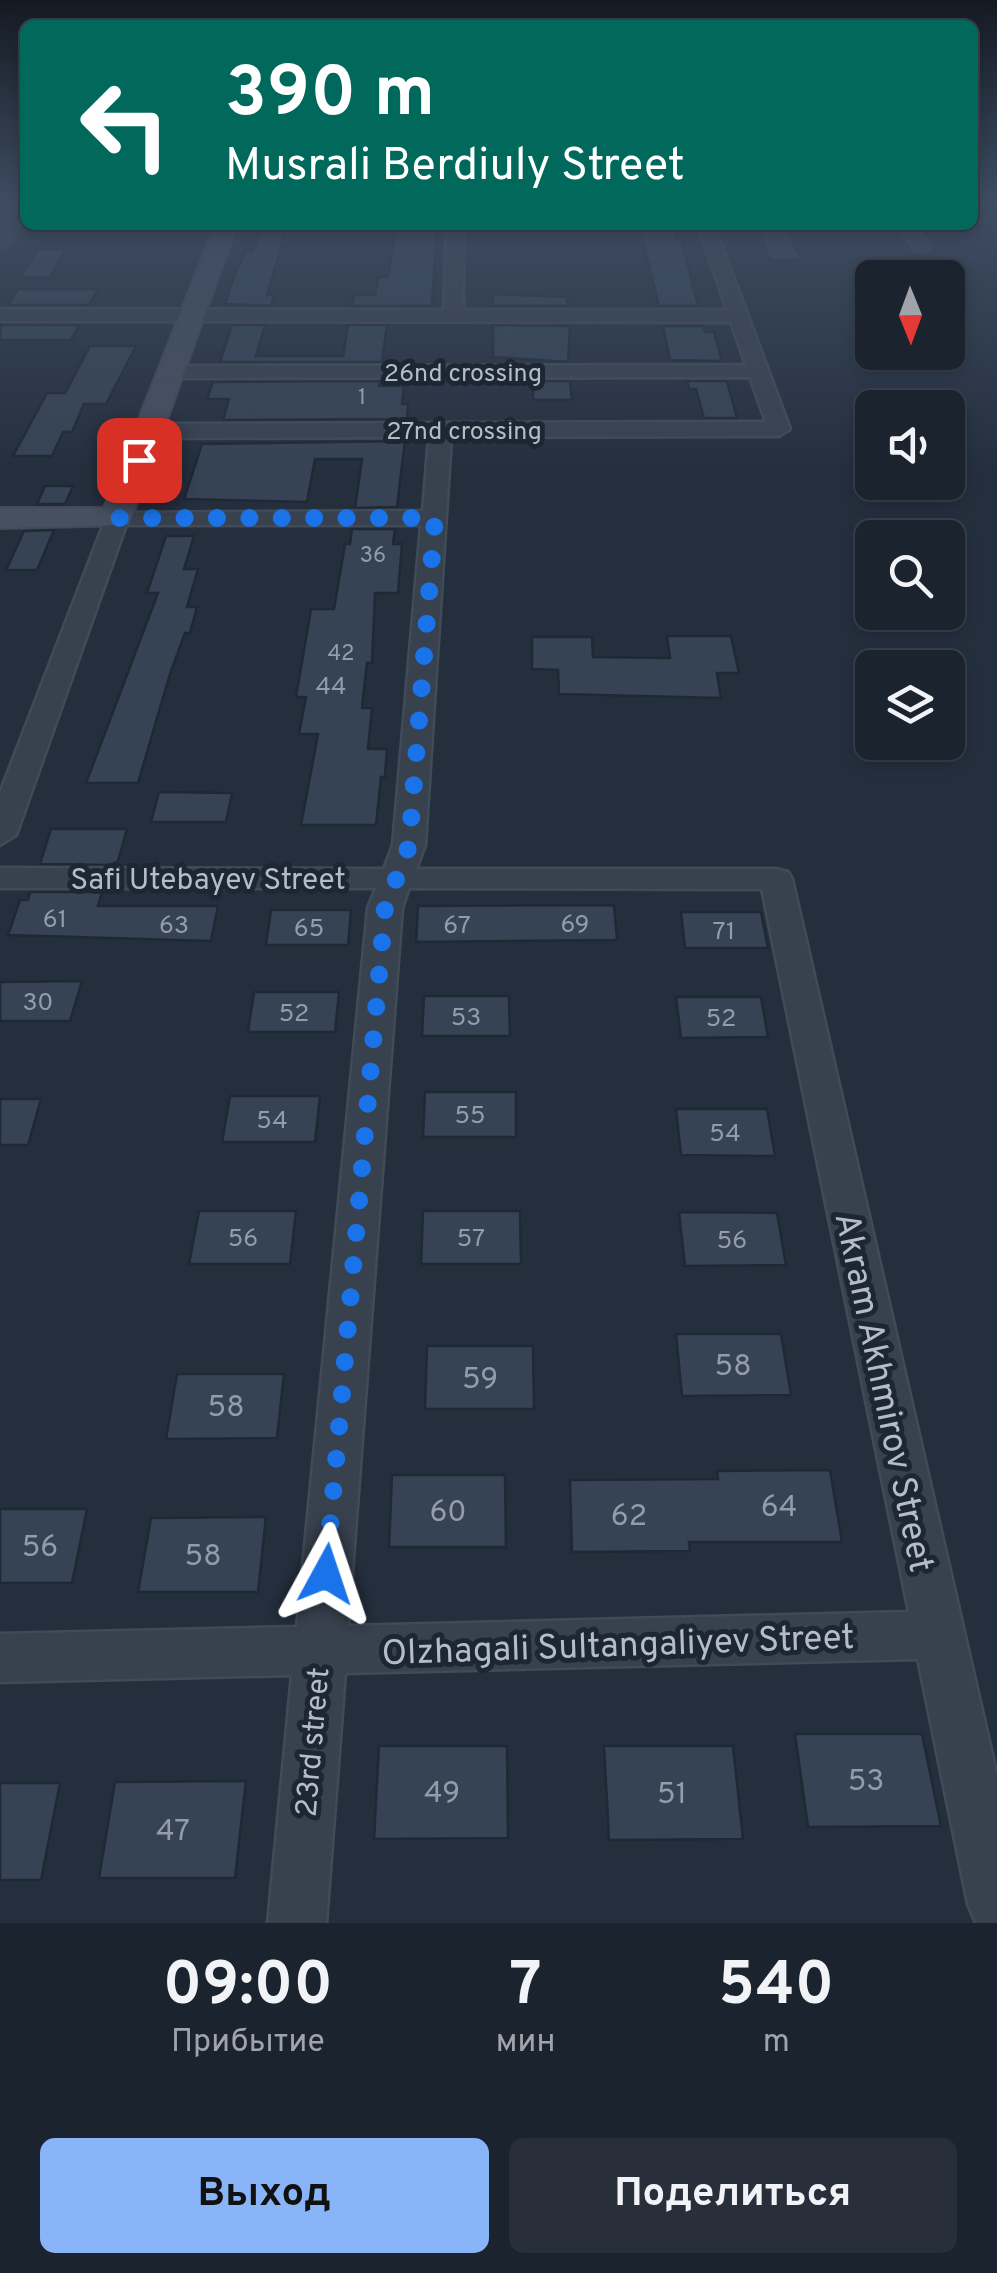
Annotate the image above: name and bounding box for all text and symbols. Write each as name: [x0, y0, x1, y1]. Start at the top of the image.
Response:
text: 390 m: [225, 52, 435, 141]
icon: left: [60, 60, 190, 190]
text: Musrali Berdiuly Street: [225, 139, 685, 196]
north arrow: [855, 260, 965, 370]
map controls: [855, 260, 965, 760]
street label: 26nd crossing: [384, 359, 542, 391]
house number: 1: [358, 385, 366, 412]
button: sound: [855, 390, 965, 500]
street label: 27nd crossing: [386, 417, 542, 449]
pin: [97, 418, 182, 503]
icon: arrive: [112, 433, 167, 488]
button: search: [855, 520, 965, 630]
house number: 36: [360, 543, 386, 570]
house number: 42: [327, 641, 355, 668]
button: layers: [855, 650, 965, 760]
house number: 44: [315, 672, 347, 704]
street label: Safi Utebayev Street: [70, 863, 346, 900]
house number: 61: [43, 905, 67, 937]
house number: 69: [561, 910, 589, 942]
house number: 63: [159, 911, 189, 943]
house number: 67: [443, 911, 471, 943]
house number: 65: [294, 914, 324, 946]
house number: 71: [713, 917, 735, 949]
house number: 30: [23, 988, 53, 1020]
house number: 52: [279, 999, 309, 1031]
house number: 53: [451, 1003, 481, 1035]
house number: 52: [706, 1004, 736, 1036]
house number: 55: [454, 1101, 486, 1133]
house number: 54: [256, 1106, 288, 1138]
house number: 54: [709, 1119, 741, 1151]
street label: Akram Akhmirov Street: [822, 1209, 942, 1576]
house number: 56: [228, 1224, 258, 1256]
house number: 57: [457, 1224, 485, 1256]
house number: 56: [717, 1226, 747, 1258]
house number: 58: [715, 1349, 751, 1386]
house number: 59: [462, 1362, 498, 1399]
house number: 58: [208, 1390, 244, 1427]
house number: 64: [761, 1490, 797, 1527]
house number: 60: [429, 1495, 467, 1532]
house number: 62: [611, 1499, 647, 1536]
position arrow: [274, 1522, 378, 1626]
house number: 56: [22, 1530, 58, 1567]
house number: 58: [185, 1539, 221, 1576]
street label: Olzhagali Sultangaliyev Street: [381, 1617, 855, 1677]
street label: 23rd street: [290, 1666, 339, 1819]
house number: 53: [848, 1764, 884, 1801]
house number: 49: [424, 1776, 460, 1813]
house number: 51: [657, 1777, 687, 1814]
house number: 47: [156, 1814, 190, 1851]
text: 09:00: [163, 1950, 333, 2026]
text: 7: [509, 1950, 542, 2026]
text: 540: [718, 1950, 834, 2026]
text: Прибытие: [171, 2023, 325, 2063]
text: мин: [496, 2023, 555, 2063]
text: m: [763, 2023, 790, 2063]
button: Выход: [40, 2138, 489, 2253]
button: Поделиться: [509, 2138, 957, 2253]

